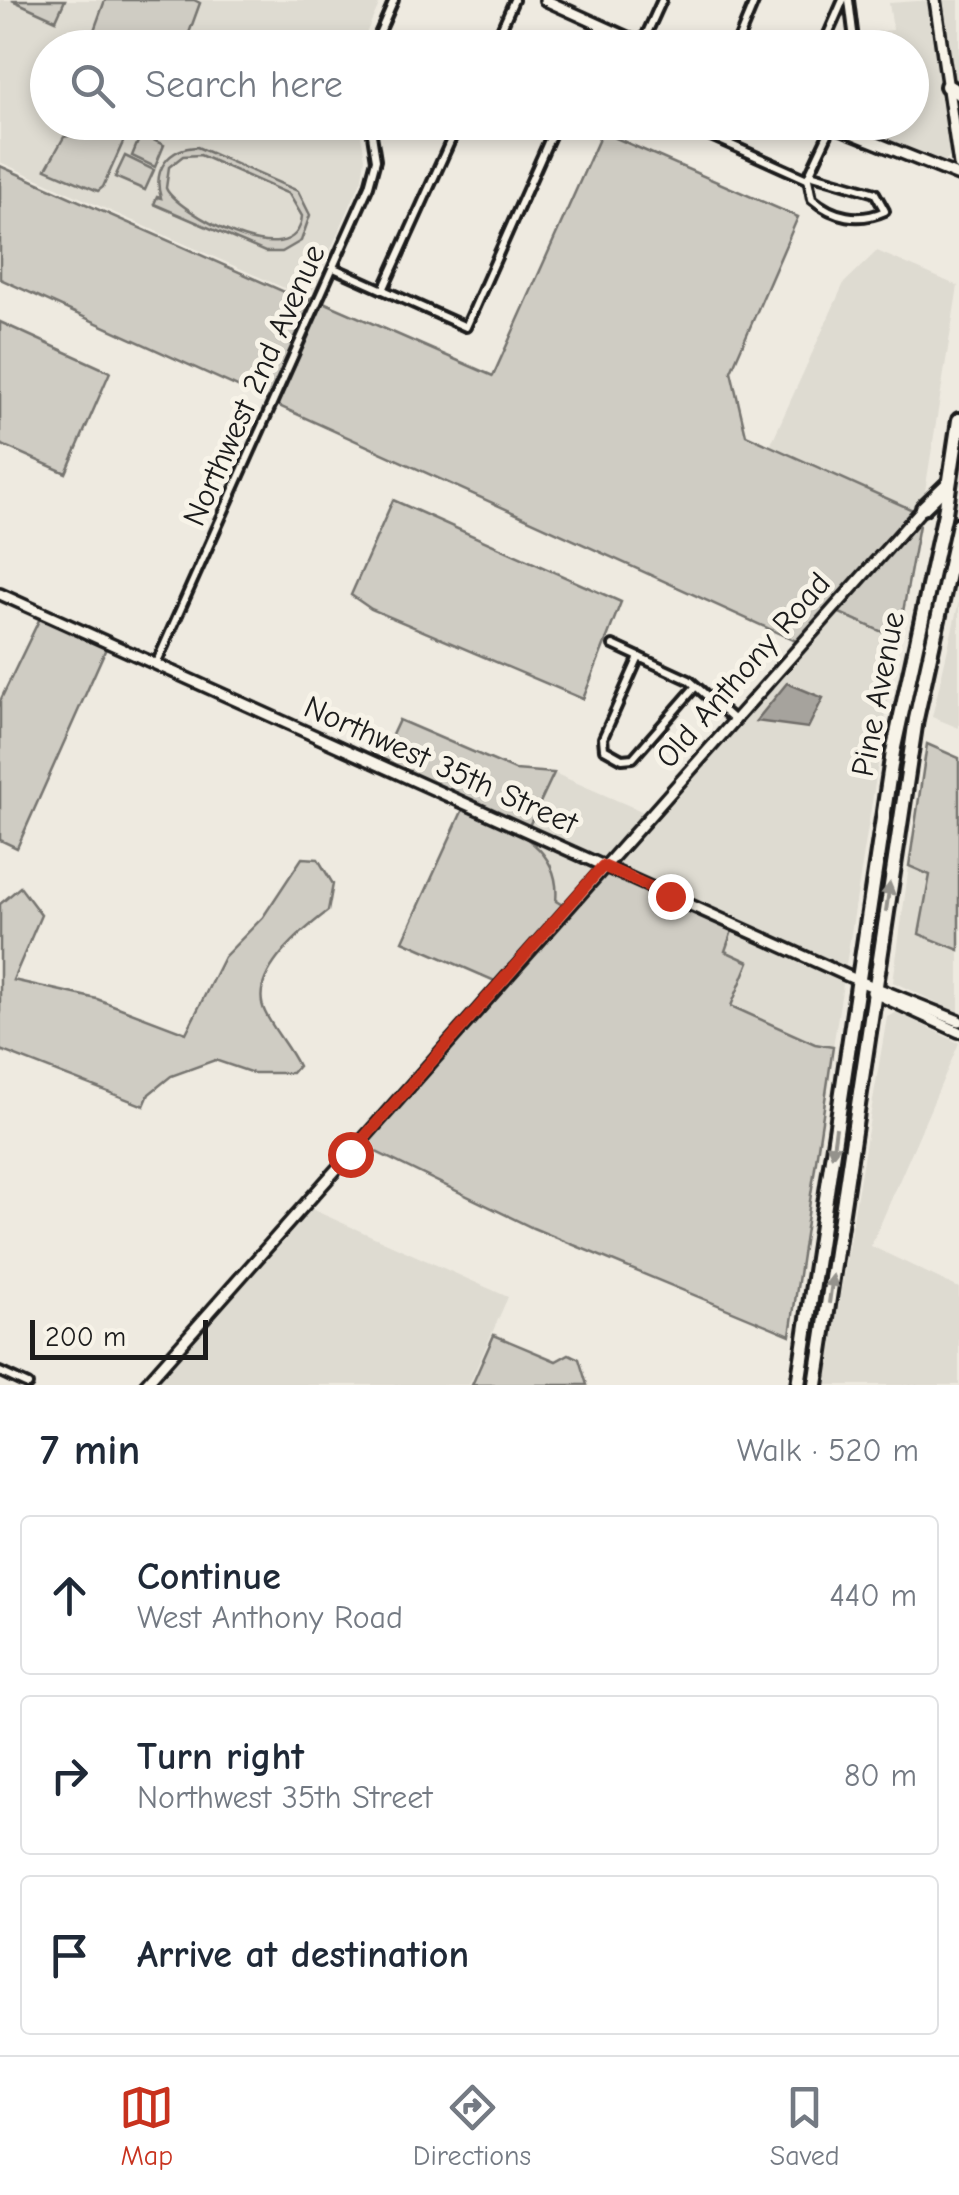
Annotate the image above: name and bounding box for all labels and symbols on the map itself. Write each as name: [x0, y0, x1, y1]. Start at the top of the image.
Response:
street label: Northwest 2nd Avenue: [175, 238, 333, 532]
street label: Old Anthony Road: [648, 565, 838, 775]
street label: Pine Avenue: [844, 608, 912, 780]
street label: Northwest 35th Street: [299, 688, 584, 842]
route end: [648, 874, 694, 920]
one-way arrow: [881, 881, 897, 913]
one-way arrow: [826, 1127, 842, 1159]
route start: [328, 1132, 374, 1178]
one-way arrow: [823, 1272, 839, 1304]
scale bar: [30, 1315, 208, 1360]

